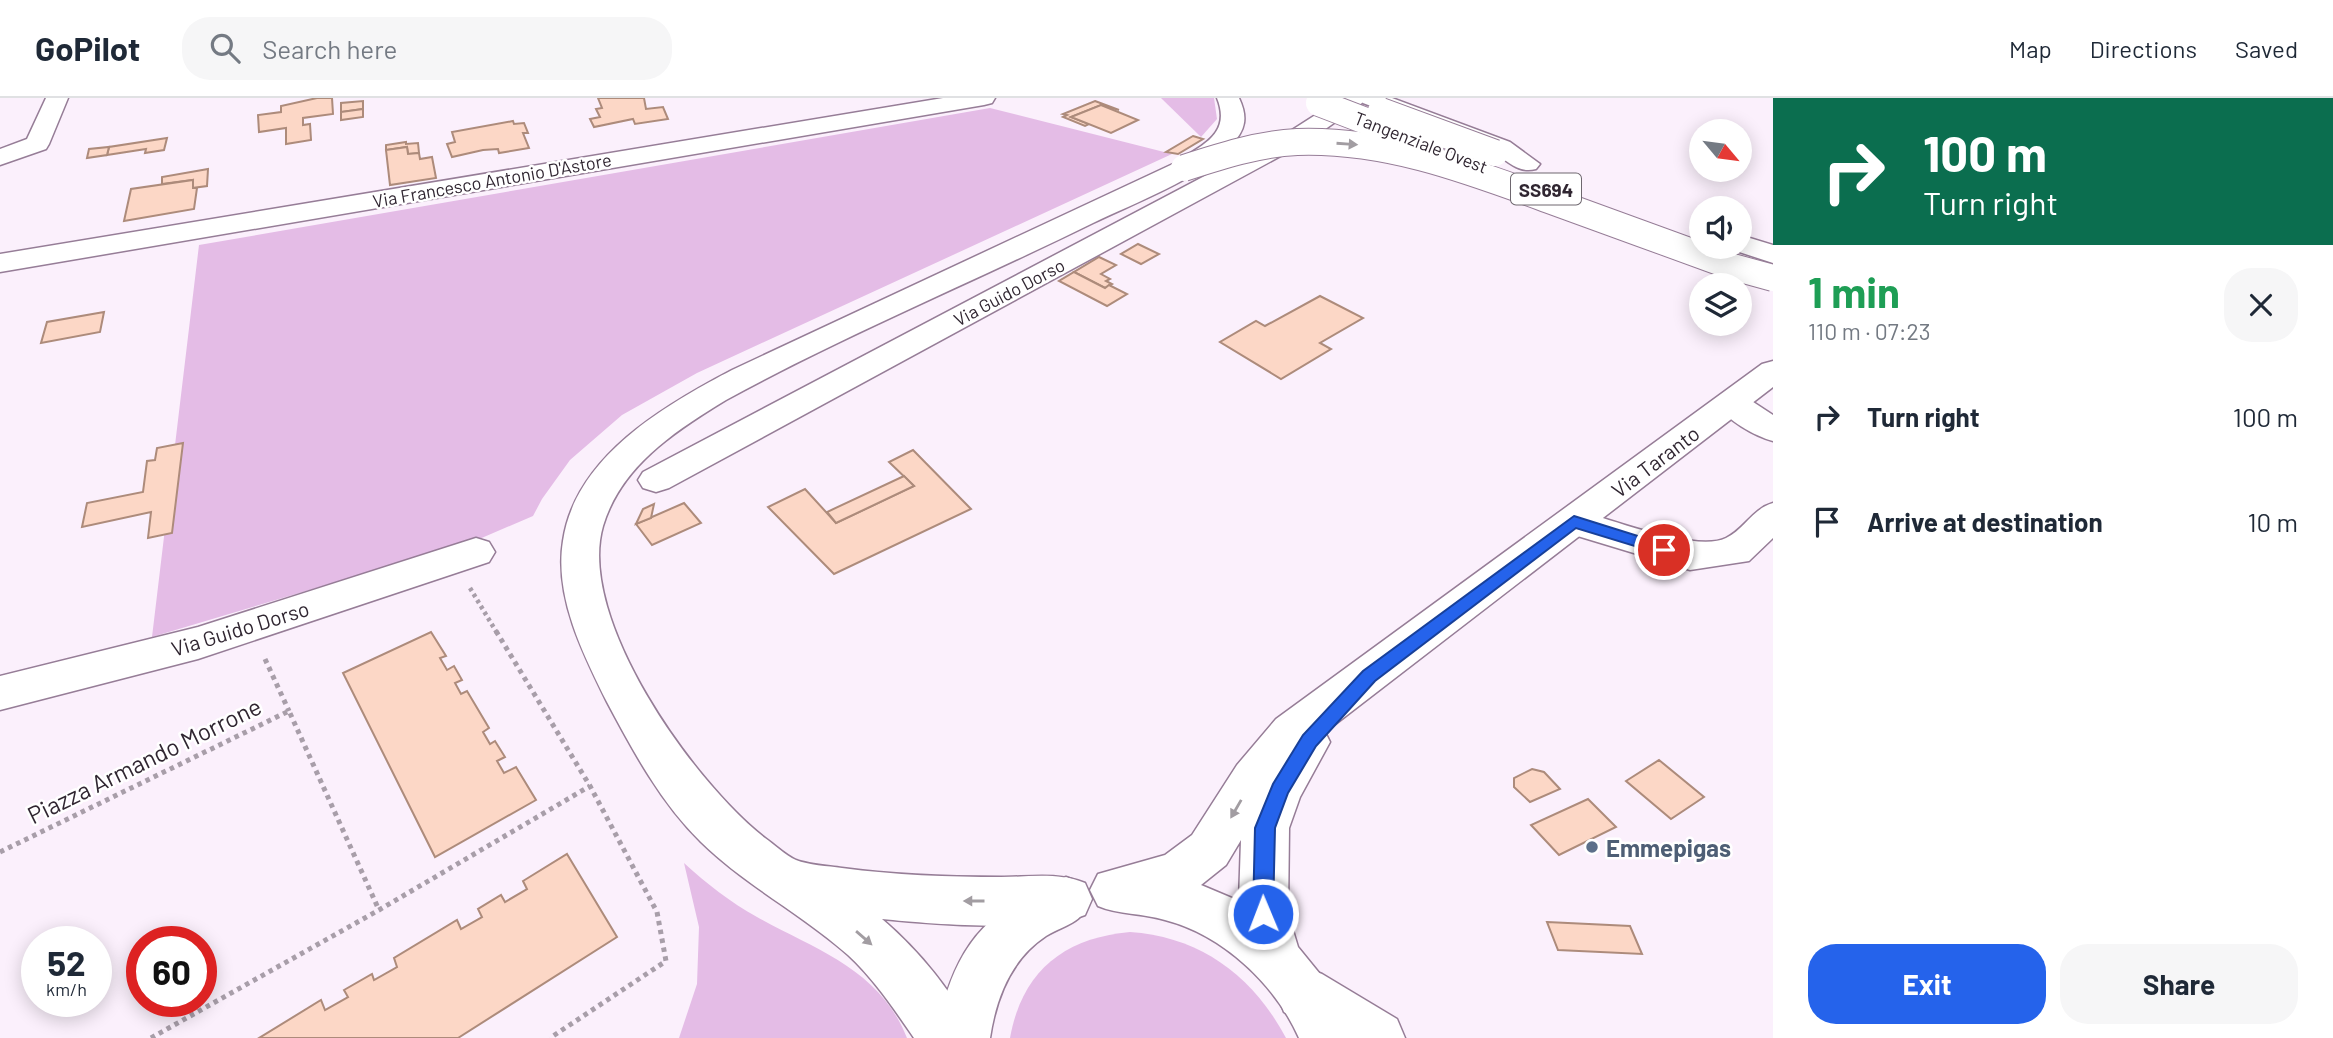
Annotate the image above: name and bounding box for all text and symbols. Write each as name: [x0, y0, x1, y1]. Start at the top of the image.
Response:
search box: [182, 17, 672, 80]
text: GoPilot: [35, 28, 140, 68]
icon: search: [206, 29, 244, 67]
text: Search here: [262, 33, 397, 64]
text: Map: [2009, 34, 2052, 63]
text: Directions: [2090, 34, 2197, 63]
text: Saved: [2235, 34, 2298, 63]
street label: Tangenziale Ovest: [1351, 106, 1491, 178]
north arrow: [1689, 119, 1752, 182]
map controls: [1689, 119, 1752, 336]
text: 100 m: [1923, 123, 2047, 182]
icon: right: [1808, 126, 1899, 217]
one-way arrow: [1336, 139, 1358, 150]
street label: Via Francesco Antonio D'Astore: [371, 148, 613, 212]
road number: SS694: [1511, 174, 1581, 204]
text: Turn right: [1923, 183, 2058, 221]
button: sound: [1689, 196, 1752, 259]
street label: Via Guido Dorso: [950, 254, 1068, 330]
text: 1 min: [1808, 266, 1900, 316]
button: close: [2224, 268, 2298, 342]
button: layers: [1689, 273, 1752, 336]
text: 110 m · 07:23: [1808, 317, 1931, 345]
icon: right: [1808, 398, 1846, 436]
text: Turn right: [1867, 401, 1980, 432]
text: 100 m: [2233, 401, 2298, 432]
street label: Via Taranto: [1606, 420, 1704, 502]
icon: arrive: [1808, 503, 1846, 541]
text: Arrive at destination: [1867, 506, 2103, 537]
text: 10 m: [2248, 506, 2298, 537]
pin: [1634, 520, 1694, 580]
icon: arrive: [1645, 531, 1683, 569]
street label: Via Guido Dorso: [168, 595, 312, 661]
street label: Piazza Armando Morrone: [22, 691, 266, 829]
one-way arrow: [1230, 800, 1242, 819]
place label: Emmepigas: [1606, 833, 1731, 862]
marker: Emmepigas: [1584, 839, 1600, 855]
position arrow: [1226, 877, 1300, 951]
one-way arrow: [963, 895, 985, 907]
speed limit sign: 60: [126, 926, 217, 1017]
one-way arrow: [855, 930, 873, 946]
text: 52: [47, 941, 86, 983]
button: Exit: [1808, 944, 2046, 1024]
button: Share: [2060, 944, 2298, 1024]
text: km/h: [46, 978, 87, 1000]

